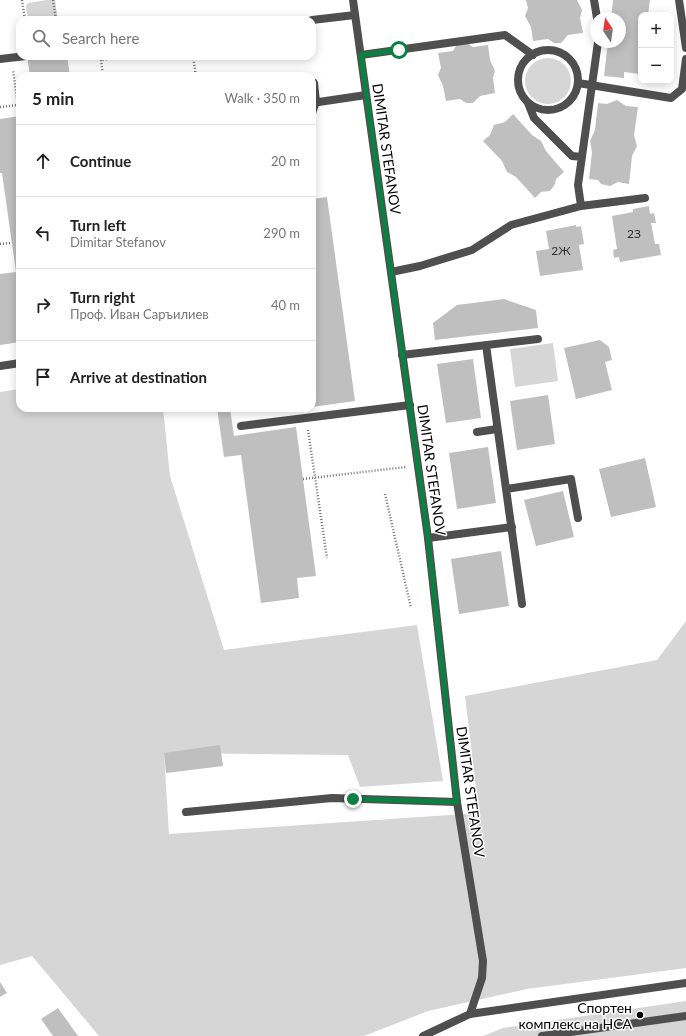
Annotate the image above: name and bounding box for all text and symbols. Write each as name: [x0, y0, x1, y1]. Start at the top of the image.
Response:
north arrow: [590, 12, 626, 48]
map controls: [638, 12, 674, 84]
button: +: [638, 12, 674, 48]
search box: [16, 16, 316, 60]
icon: search: [30, 27, 52, 49]
text: Search here: [62, 29, 139, 47]
route start: [390, 41, 408, 59]
button: −: [638, 48, 674, 84]
street label: DIMITAR STEFANOV: [369, 82, 405, 216]
text: 5 min: [32, 88, 74, 109]
text: Walk · 350 m: [224, 90, 300, 106]
icon: ahead: [32, 150, 54, 172]
text: Continue: [70, 152, 131, 170]
text: 20 m: [271, 153, 300, 169]
text: Turn left: [70, 216, 126, 234]
icon: left: [32, 222, 54, 244]
text: 290 m: [263, 225, 300, 241]
house number: 2З: [627, 226, 641, 241]
text: Dimitar Stefanov: [70, 234, 166, 250]
house number: 2Ж: [551, 243, 571, 258]
text: Turn right: [70, 288, 135, 306]
icon: right: [32, 294, 54, 316]
text: 40 m: [271, 297, 300, 313]
text: Проф. Иван Саръилиев: [70, 306, 209, 322]
icon: arrive: [32, 366, 54, 388]
text: Arrive at destination: [70, 368, 207, 386]
street label: DIMITAR STEFANOV: [414, 403, 450, 537]
street label: DIMITAR STEFANOV: [453, 725, 489, 859]
route end: [344, 790, 362, 808]
place label: Спортен комплекс на НСА: [519, 999, 633, 1032]
marker: Спортен комплекс на НСА: [635, 1010, 645, 1020]

